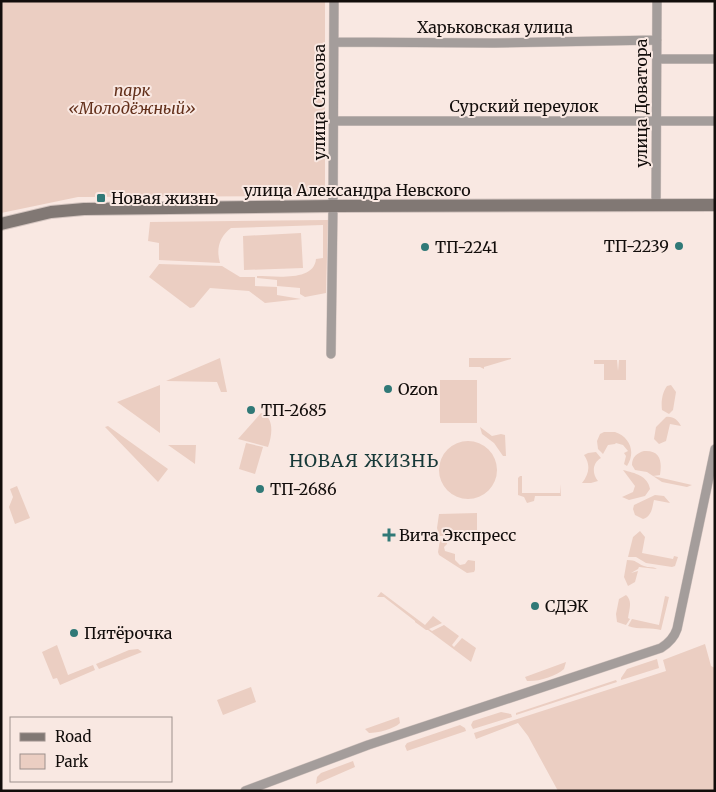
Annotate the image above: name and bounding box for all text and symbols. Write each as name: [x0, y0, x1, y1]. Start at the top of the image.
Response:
street label: Харьковская улица: [417, 17, 573, 37]
street label: улица Доватора: [631, 38, 651, 167]
street label: улица Стасова: [309, 43, 329, 160]
park label: парк «Молодёжный»: [68, 80, 196, 118]
street label: Сурский переулок: [449, 96, 599, 116]
street label: улица Александра Невского: [243, 180, 471, 200]
place label: Новая жизнь: [111, 188, 218, 208]
marker: Новая жизнь: [95, 192, 107, 204]
place label: ТП-2239: [604, 236, 669, 256]
place label: ТП-2241: [435, 237, 498, 257]
marker: ТП-2239: [673, 240, 685, 252]
marker: ТП-2241: [419, 241, 431, 253]
place label: Ozon: [398, 379, 438, 399]
marker: Ozon: [382, 383, 394, 395]
place label: ТП-2685: [261, 400, 327, 420]
marker: ТП-2685: [245, 404, 257, 416]
district label: НОВАЯ ЖИЗНЬ: [289, 449, 439, 472]
place label: ТП-2686: [270, 479, 337, 499]
marker: ТП-2686: [254, 483, 266, 495]
place label: Вита Экспресс: [399, 525, 516, 545]
marker: Вита Экспресс: [383, 529, 395, 541]
place label: СДЭК: [545, 596, 589, 616]
marker: СДЭК: [529, 600, 541, 612]
place label: Пятёрочка: [84, 623, 173, 643]
marker: Пятёрочка: [68, 627, 80, 639]
legend: [10, 717, 172, 782]
text: Road: [55, 727, 91, 746]
text: Park: [55, 752, 89, 771]

